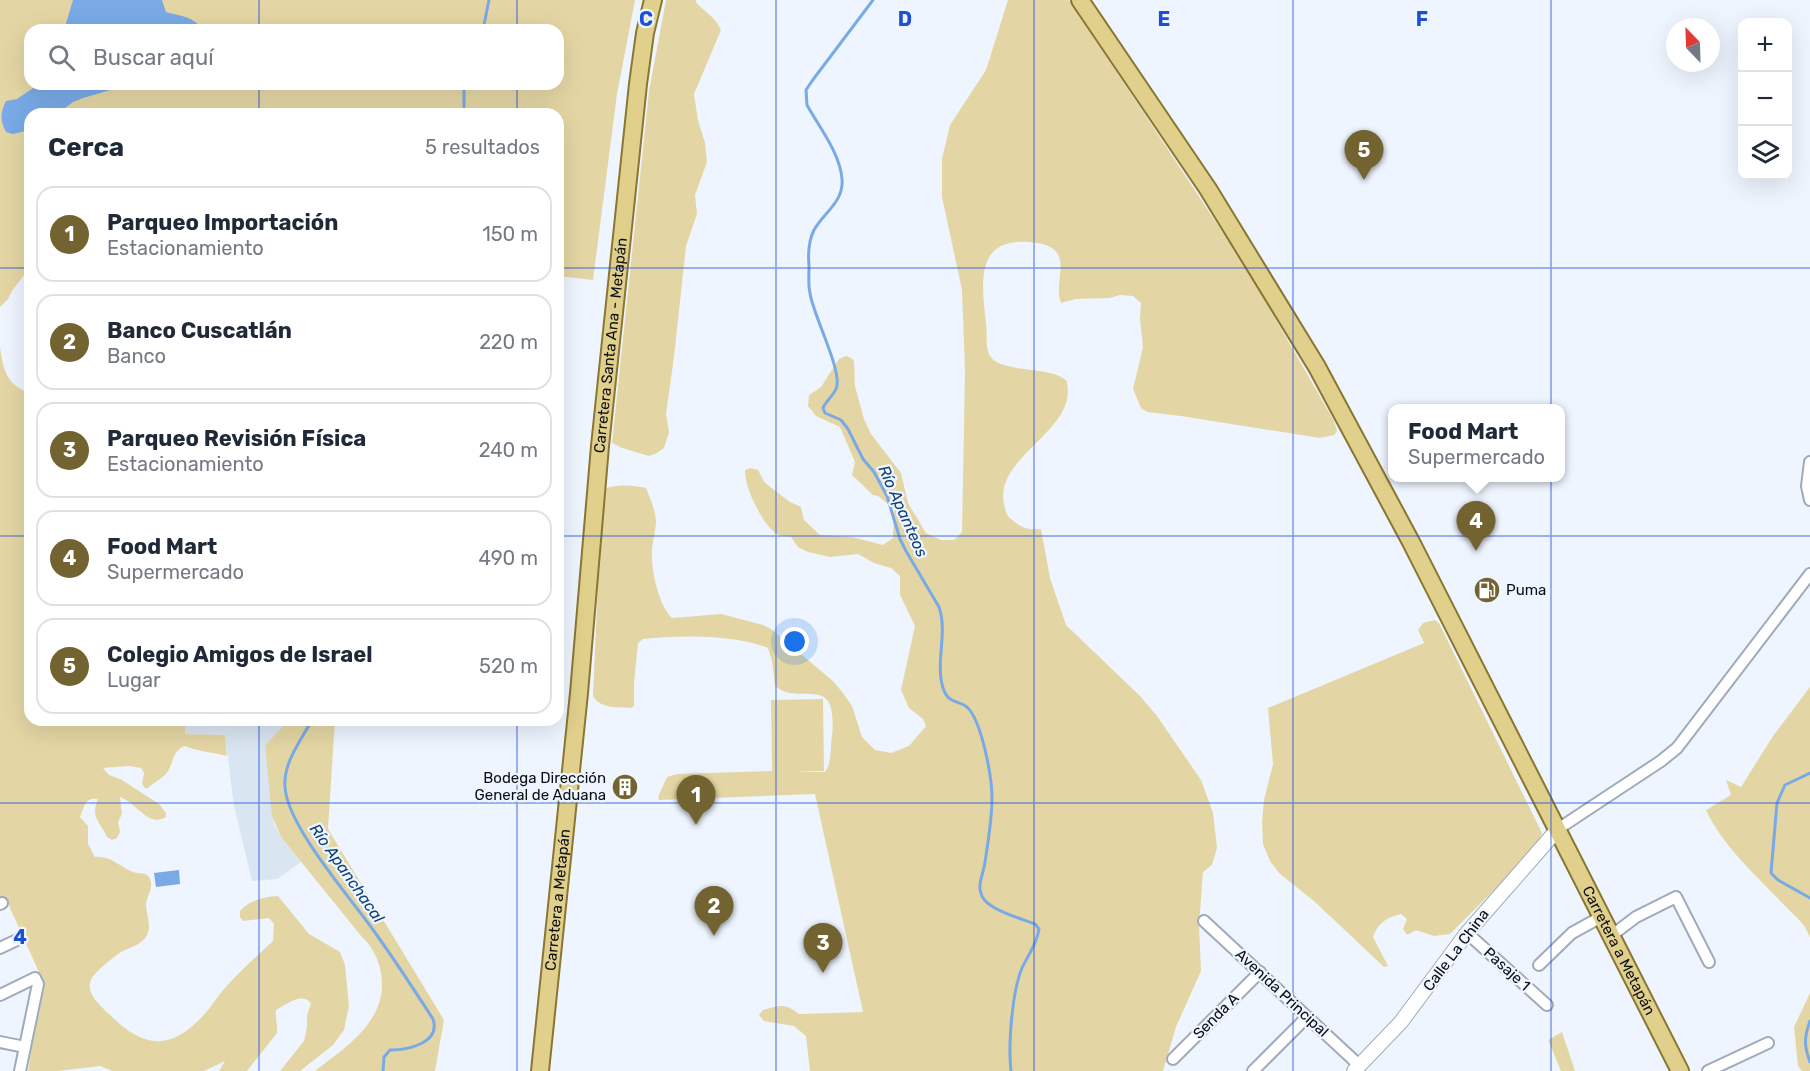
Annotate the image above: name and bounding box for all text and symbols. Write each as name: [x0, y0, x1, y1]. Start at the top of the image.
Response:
text: C: [639, 7, 653, 31]
text: D: [898, 7, 912, 31]
text: E: [1158, 7, 1170, 31]
text: F: [1416, 7, 1428, 31]
north arrow: [1666, 18, 1720, 72]
map controls: [1738, 18, 1792, 180]
button: +: [1738, 18, 1792, 72]
search box: [24, 24, 564, 90]
icon: search: [45, 41, 78, 74]
text: Buscar aquí: [93, 44, 214, 71]
button: −: [1738, 72, 1792, 126]
button: layers: [1738, 126, 1792, 180]
pin: 5: [1344, 130, 1384, 180]
text: Cerca: [48, 132, 124, 163]
text: 5 resultados: [425, 135, 540, 159]
text: Parqueo Importación: [107, 209, 338, 236]
text: 1: [65, 222, 74, 246]
text: 150 m: [482, 222, 538, 246]
text: Estacionamiento: [107, 236, 264, 260]
street label: Carretera Santa Ana - Metapán: [590, 237, 631, 454]
text: Banco Cuscatlán: [107, 317, 292, 344]
text: 2: [63, 330, 76, 354]
text: 220 m: [479, 330, 538, 354]
text: Banco: [107, 344, 166, 368]
popup: [1388, 404, 1565, 482]
text: Food Mart: [1408, 418, 1518, 445]
text: Parqueo Revisión Física: [107, 425, 366, 452]
text: 3: [63, 438, 76, 462]
text: 240 m: [479, 438, 538, 462]
text: Supermercado: [1408, 445, 1545, 469]
text: Estacionamiento: [107, 452, 264, 476]
water label: Río Apanteos: [874, 462, 932, 560]
pin: 4: [1456, 502, 1496, 551]
text: Food Mart: [107, 533, 217, 560]
text: 4: [63, 546, 76, 570]
text: 490 m: [479, 546, 538, 570]
text: Supermercado: [107, 560, 244, 584]
fuel station icon: Puma: [1472, 575, 1502, 605]
place label: Puma: [1506, 581, 1546, 599]
your location: [780, 627, 809, 656]
text: Colegio Amigos de Israel: [107, 641, 373, 668]
text: 5: [63, 654, 76, 678]
text: 520 m: [479, 654, 538, 678]
text: Lugar: [107, 668, 161, 692]
place label: Bodega Dirección General de Aduana: [475, 769, 606, 804]
building icon: Bodega Dirección General de Aduana: [610, 772, 640, 802]
pin: 1: [676, 776, 716, 825]
water label: Río Apanchacal: [306, 820, 389, 927]
street label: Carretera a Metapán: [541, 828, 574, 972]
street label: Carretera a Metapán: [1578, 883, 1659, 1018]
pin: 2: [694, 886, 734, 936]
street label: Calle La China: [1419, 905, 1493, 995]
pin: 3: [804, 924, 842, 973]
text: 4: [13, 925, 27, 949]
street label: Pasaje 1: [1480, 944, 1534, 994]
street label: Avenida Principal: [1232, 945, 1332, 1041]
street label: Senda A: [1189, 989, 1243, 1043]

